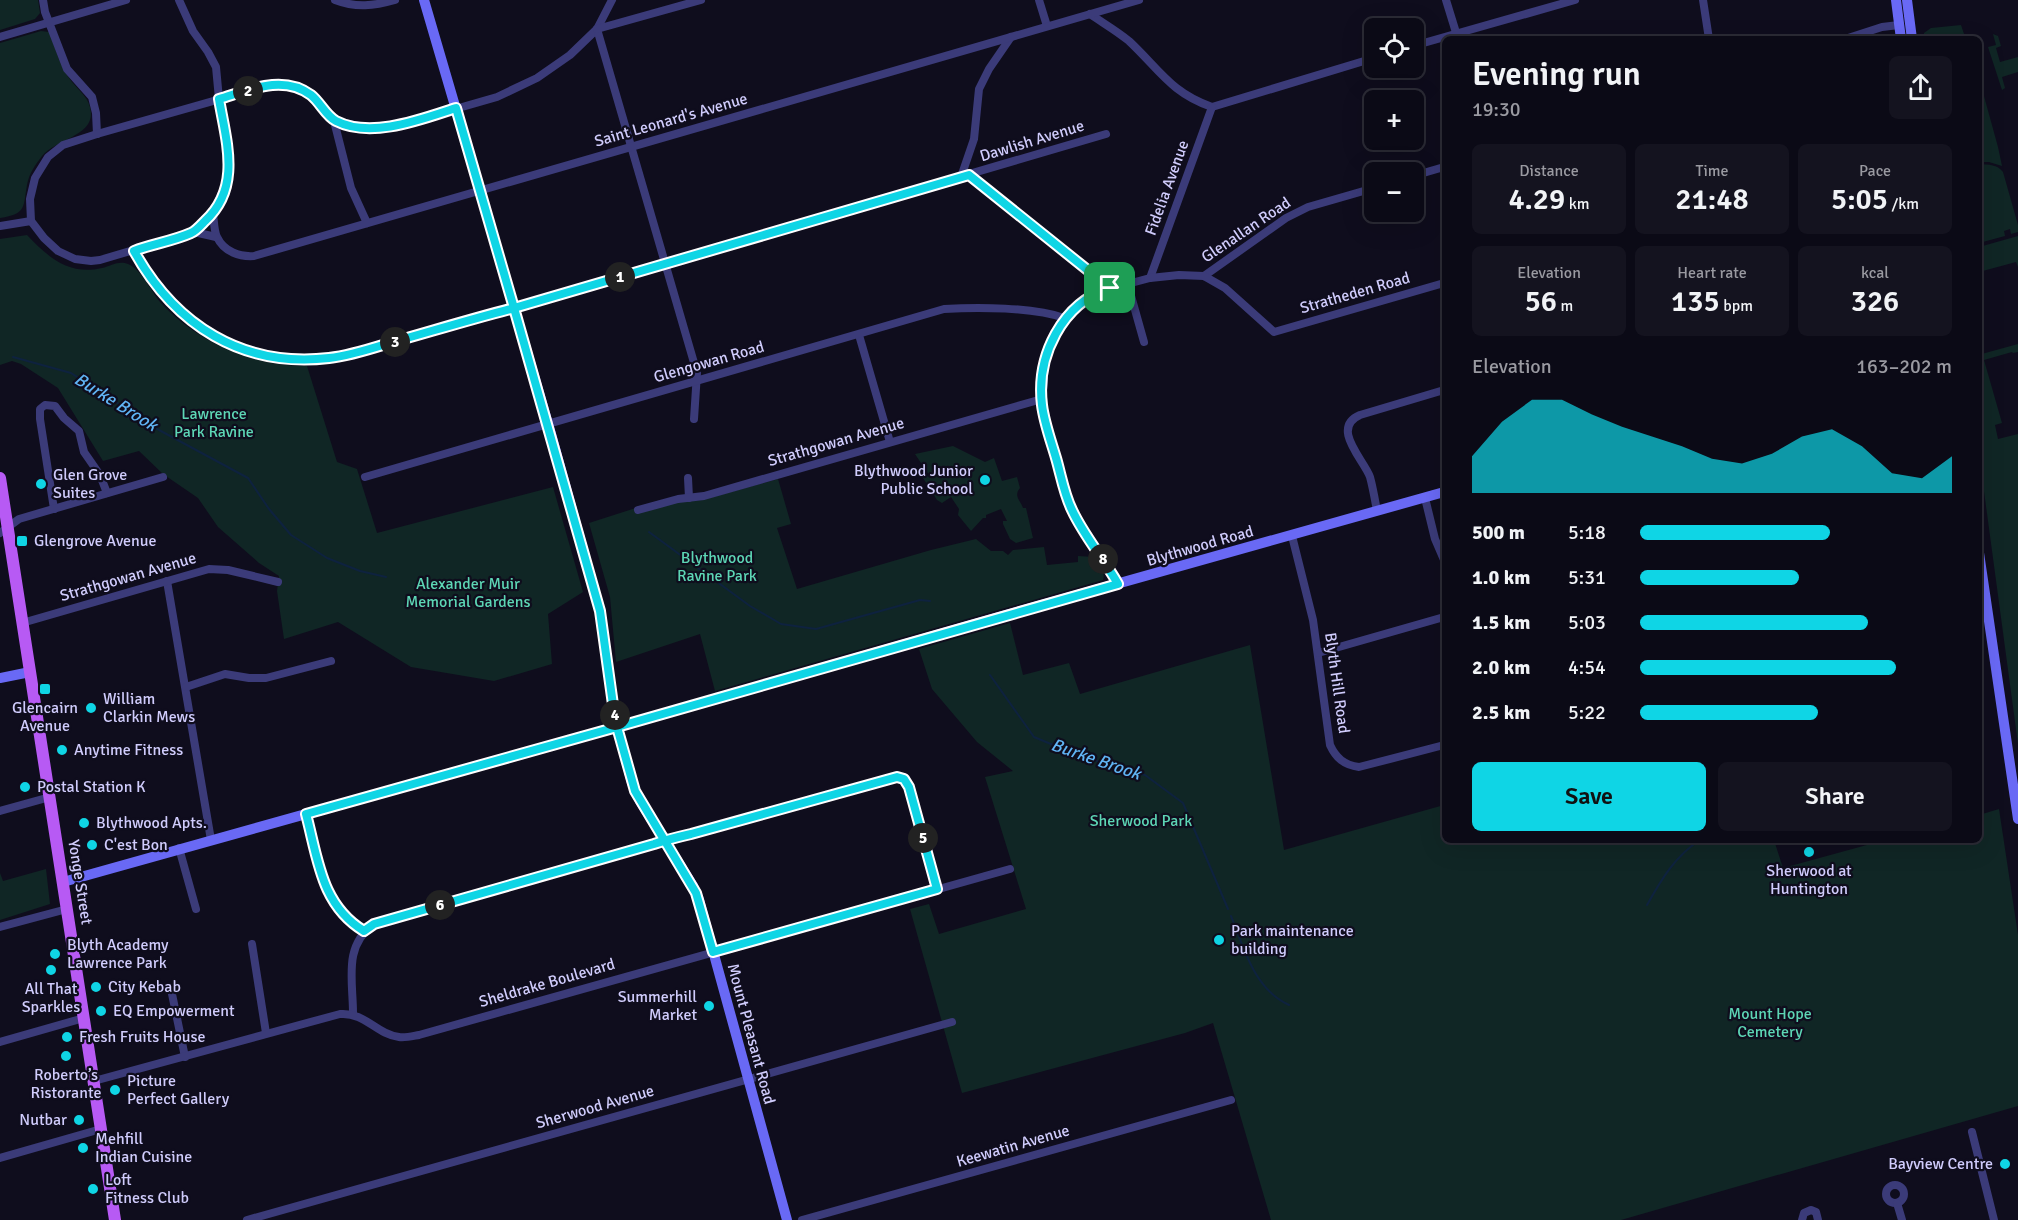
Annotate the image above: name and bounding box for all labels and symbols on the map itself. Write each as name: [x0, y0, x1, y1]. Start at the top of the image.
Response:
pin: 2: [233, 76, 263, 106]
street label: Saint Leonard's Avenue: [592, 89, 750, 151]
street label: Dawlish Avenue: [977, 116, 1087, 166]
street label: Fidelia Avenue: [1141, 138, 1193, 238]
street label: Glenallan Road: [1197, 193, 1295, 267]
pin: 1: [605, 262, 635, 292]
pin: [1084, 262, 1135, 313]
street label: Stratheden Road: [1298, 268, 1412, 318]
pin: 3: [380, 327, 410, 357]
street label: Glengowan Road: [651, 337, 767, 387]
water label: Burke Brook: [70, 368, 163, 437]
park label: Lawrence Park Ravine: [174, 404, 254, 442]
street label: Strathgowan Avenue: [766, 413, 906, 471]
place label: Blythwood Junior Public School: [854, 461, 973, 499]
place label: Glen Grove Suites: [53, 465, 127, 503]
marker: Blythwood Junior Public School: [978, 473, 992, 487]
marker: Glen Grove Suites: [34, 477, 48, 491]
street label: Blythwood Road: [1144, 521, 1256, 571]
place label: Glengrove Avenue: [34, 531, 156, 551]
marker: Glengrove Avenue: [15, 534, 29, 548]
pin: 8: [1088, 544, 1118, 574]
street label: Strathgowan Avenue: [58, 548, 198, 606]
park label: Blythwood Ravine Park: [677, 548, 757, 586]
park label: Alexander Muir Memorial Gardens: [405, 574, 531, 612]
street label: Blyth Hill Road: [1320, 631, 1354, 735]
marker: Glencairn Avenue: [38, 682, 52, 696]
place label: William Clarkin Mews: [103, 689, 195, 727]
place label: Glencairn Avenue: [12, 698, 78, 736]
pin: 4: [600, 700, 630, 730]
marker: William Clarkin Mews: [84, 701, 98, 715]
water label: Burke Brook: [1048, 733, 1146, 785]
place label: Anytime Fitness: [74, 740, 183, 760]
marker: Anytime Fitness: [55, 743, 69, 757]
place label: Postal Station K: [37, 777, 146, 797]
marker: Postal Station K: [18, 780, 32, 794]
park label: Sherwood Park: [1090, 811, 1192, 831]
place label: Blythwood Apts.: [96, 813, 207, 833]
marker: Blythwood Apts.: [77, 816, 91, 830]
pin: 5: [908, 823, 938, 853]
place label: C'est Bon: [104, 835, 168, 855]
street label: Yonge Street: [63, 838, 97, 926]
marker: C'est Bon: [85, 838, 99, 852]
marker: Sherwood at Huntington: [1802, 845, 1816, 859]
place label: Sherwood at Huntington: [1766, 861, 1852, 899]
pin: 6: [425, 890, 455, 920]
place label: Park maintenance building: [1231, 921, 1354, 959]
marker: Park maintenance building: [1212, 933, 1226, 947]
place label: Blyth Academy Lawrence Park: [67, 935, 169, 973]
marker: Blyth Academy Lawrence Park: [48, 947, 62, 961]
street label: Sheldrake Boulevard: [477, 954, 617, 1012]
street label: Mount Pleasant Road: [723, 961, 779, 1107]
marker: All That Sparkles: [44, 963, 58, 977]
place label: City Kebab: [108, 977, 181, 997]
place label: All That Sparkles: [22, 979, 80, 1017]
marker: City Kebab: [89, 980, 103, 994]
place label: Summerhill Market: [618, 987, 697, 1025]
marker: Summerhill Market: [702, 999, 716, 1013]
place label: EQ Empowerment: [113, 1001, 235, 1021]
marker: EQ Empowerment: [94, 1004, 108, 1018]
park label: Mount Hope Cemetery: [1728, 1004, 1812, 1042]
place label: Fresh Fruits House: [79, 1027, 206, 1047]
marker: Fresh Fruits House: [60, 1030, 74, 1044]
marker: Roberto’s Ristorante: [59, 1049, 73, 1063]
place label: Roberto’s Ristorante: [31, 1065, 101, 1103]
place label: Picture Perfect Gallery: [127, 1071, 230, 1109]
street label: Sherwood Avenue: [534, 1081, 656, 1133]
marker: Picture Perfect Gallery: [108, 1083, 122, 1097]
place label: Nutbar: [19, 1110, 67, 1130]
marker: Nutbar: [72, 1113, 86, 1127]
street label: Keewatin Avenue: [954, 1120, 1072, 1172]
place label: Mehfill Indian Cuisine: [95, 1129, 192, 1167]
marker: Mehfill Indian Cuisine: [76, 1141, 90, 1155]
place label: Bayview Centre: [1888, 1154, 1993, 1174]
marker: Bayview Centre: [1998, 1157, 2012, 1171]
place label: Loft Fitness Club: [105, 1170, 189, 1208]
marker: Loft Fitness Club: [86, 1182, 100, 1196]

